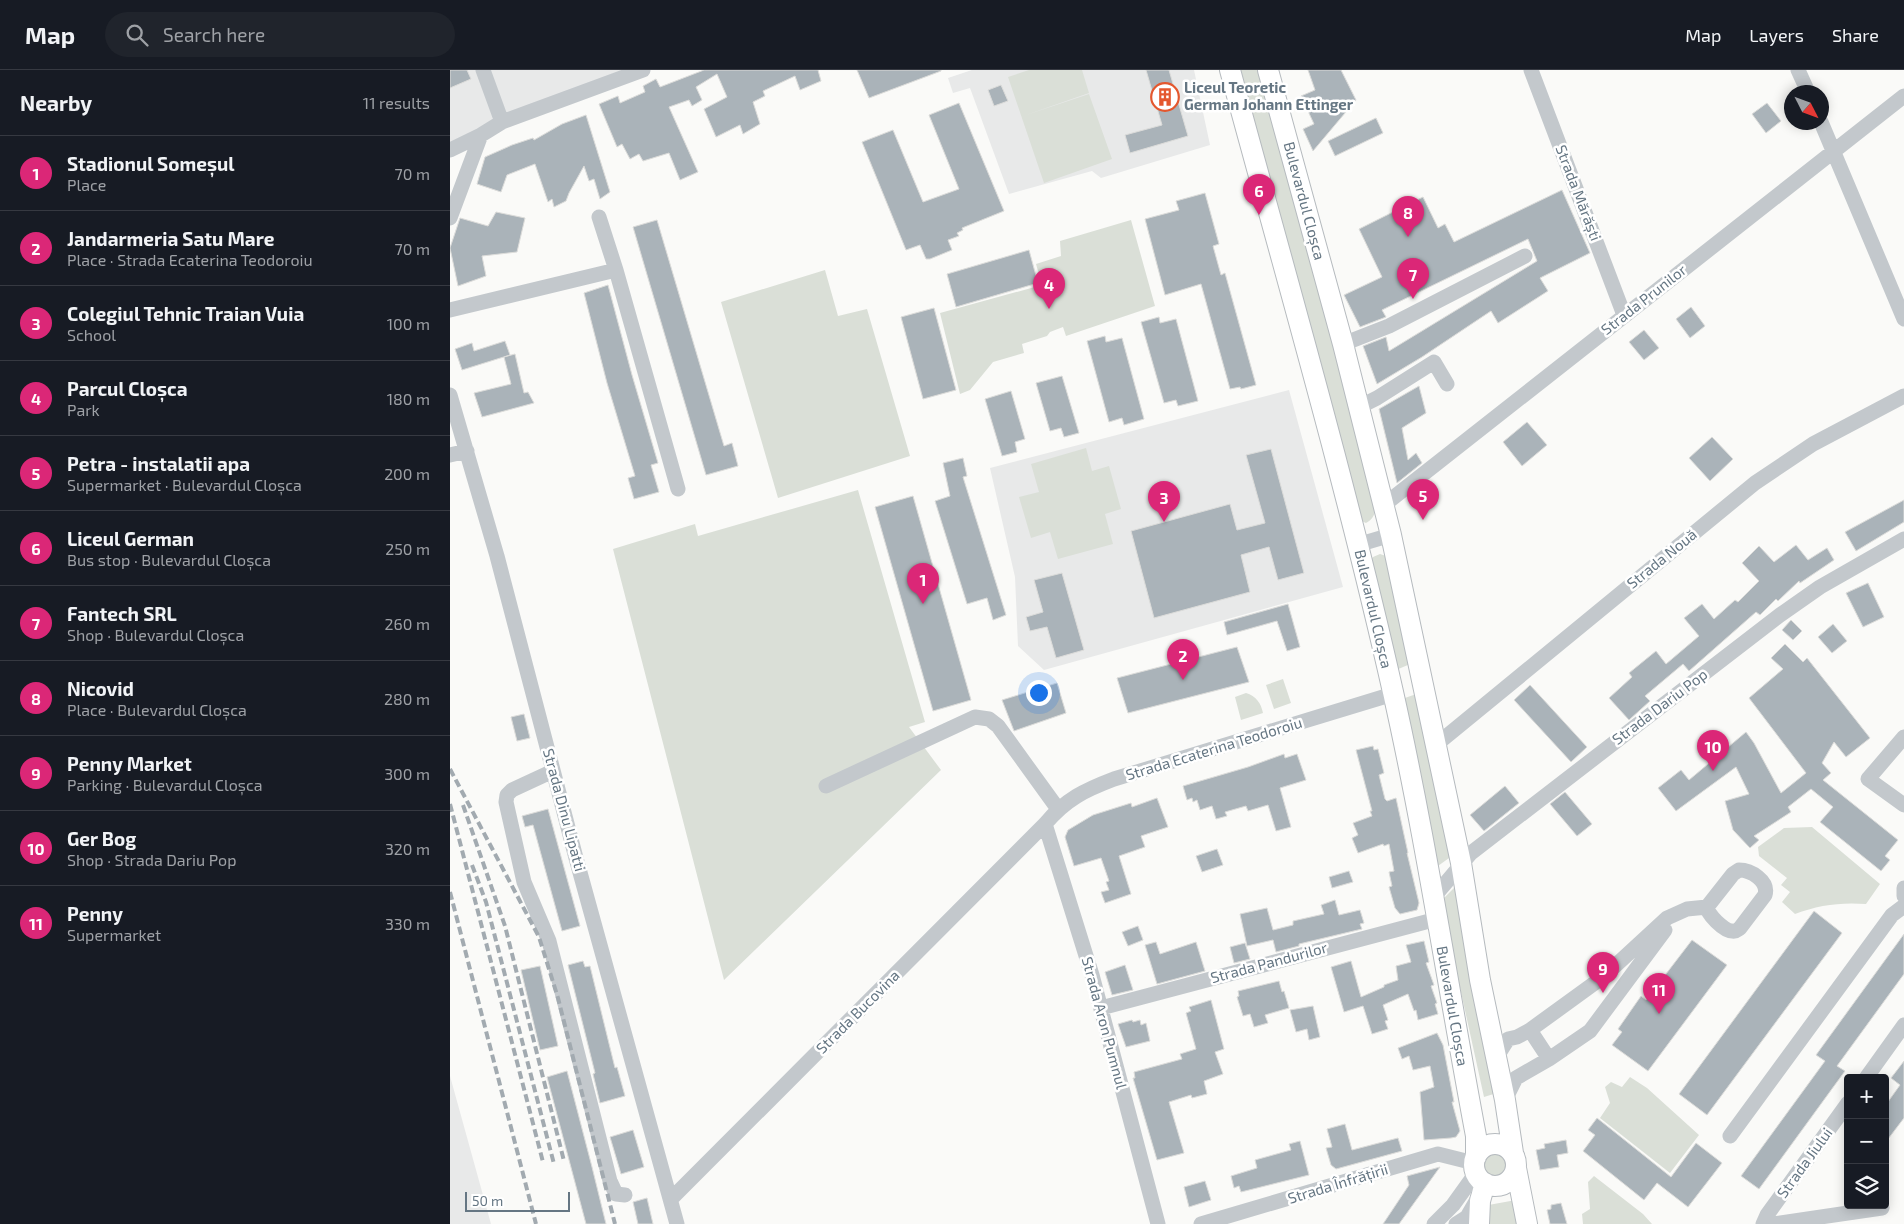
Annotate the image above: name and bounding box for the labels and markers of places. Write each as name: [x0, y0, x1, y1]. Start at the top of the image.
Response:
place label: Liceul Teoretic German Johann Ettinger: [1184, 78, 1354, 113]
building icon: Liceul Teoretic German Johann Ettinger: [1150, 82, 1180, 112]
pin: 6: [1243, 174, 1275, 215]
pin: 8: [1392, 196, 1424, 237]
pin: 7: [1397, 258, 1429, 299]
pin: 4: [1033, 268, 1065, 309]
pin: 5: [1407, 479, 1439, 520]
pin: 3: [1148, 481, 1180, 522]
pin: 1: [907, 563, 939, 604]
pin: 2: [1167, 639, 1199, 680]
pin: 10: [1697, 730, 1729, 771]
pin: 9: [1587, 952, 1619, 993]
pin: 11: [1643, 973, 1675, 1014]

